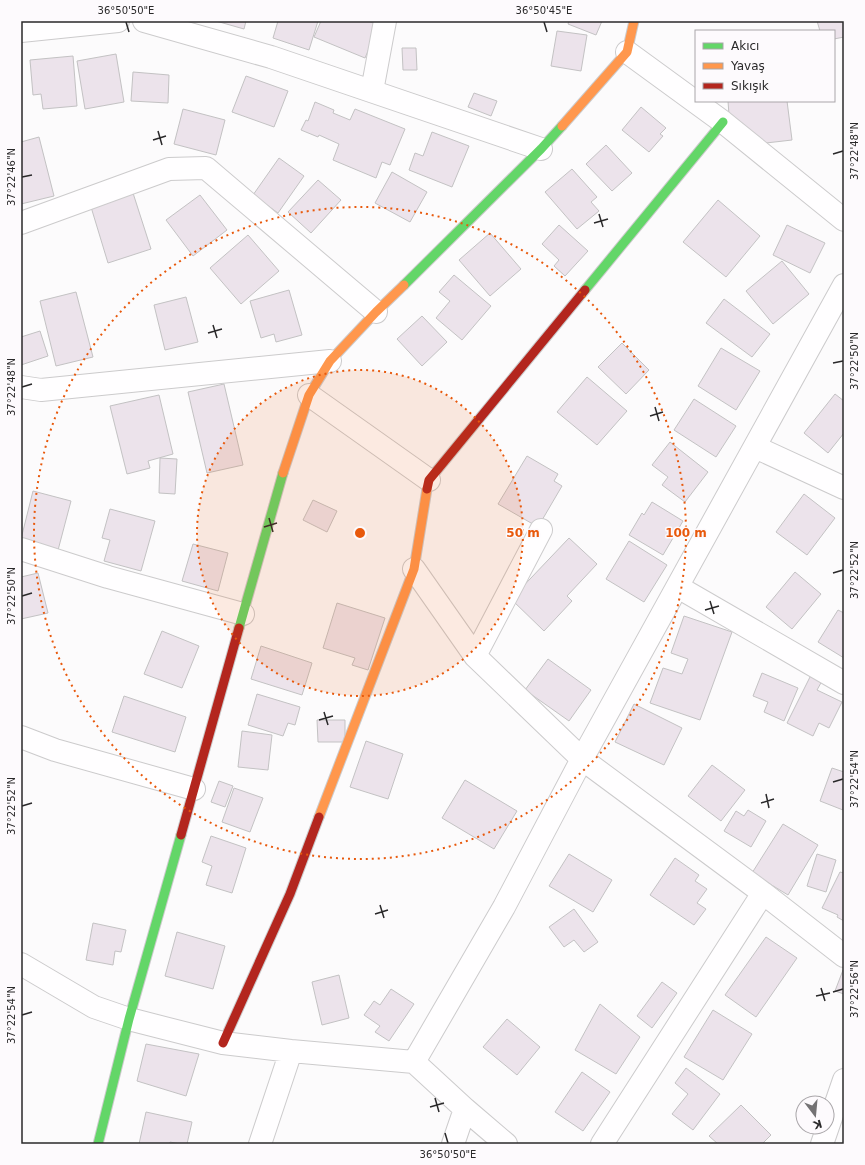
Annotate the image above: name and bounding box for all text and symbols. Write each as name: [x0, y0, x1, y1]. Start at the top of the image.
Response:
text: 36°50'50"E: [98, 5, 154, 16]
text: 36°50'45"E: [516, 5, 572, 16]
legend: [695, 30, 835, 102]
text: Akıcı: [731, 39, 759, 53]
text: Yavaş: [730, 59, 765, 73]
text: Sıkışık: [731, 79, 769, 93]
text: 37°22'48"N: [849, 122, 860, 180]
text: 37°22'46"N: [6, 148, 17, 206]
text: 37°22'50"N: [849, 332, 860, 390]
text: 37°22'48"N: [6, 358, 17, 416]
centre of rings: [353, 526, 367, 540]
text: 50 m: [506, 526, 540, 540]
text: 100 m: [665, 526, 707, 540]
text: 37°22'52"N: [849, 541, 860, 599]
text: 37°22'50"N: [6, 567, 17, 625]
text: 37°22'54"N: [849, 750, 860, 808]
text: 37°22'52"N: [6, 777, 17, 835]
text: 37°22'56"N: [849, 960, 860, 1018]
text: 37°22'54"N: [6, 986, 17, 1044]
north arrow: [795, 1095, 835, 1135]
text: K: [811, 1117, 824, 1132]
text: 36°50'50"E: [420, 1149, 476, 1160]

